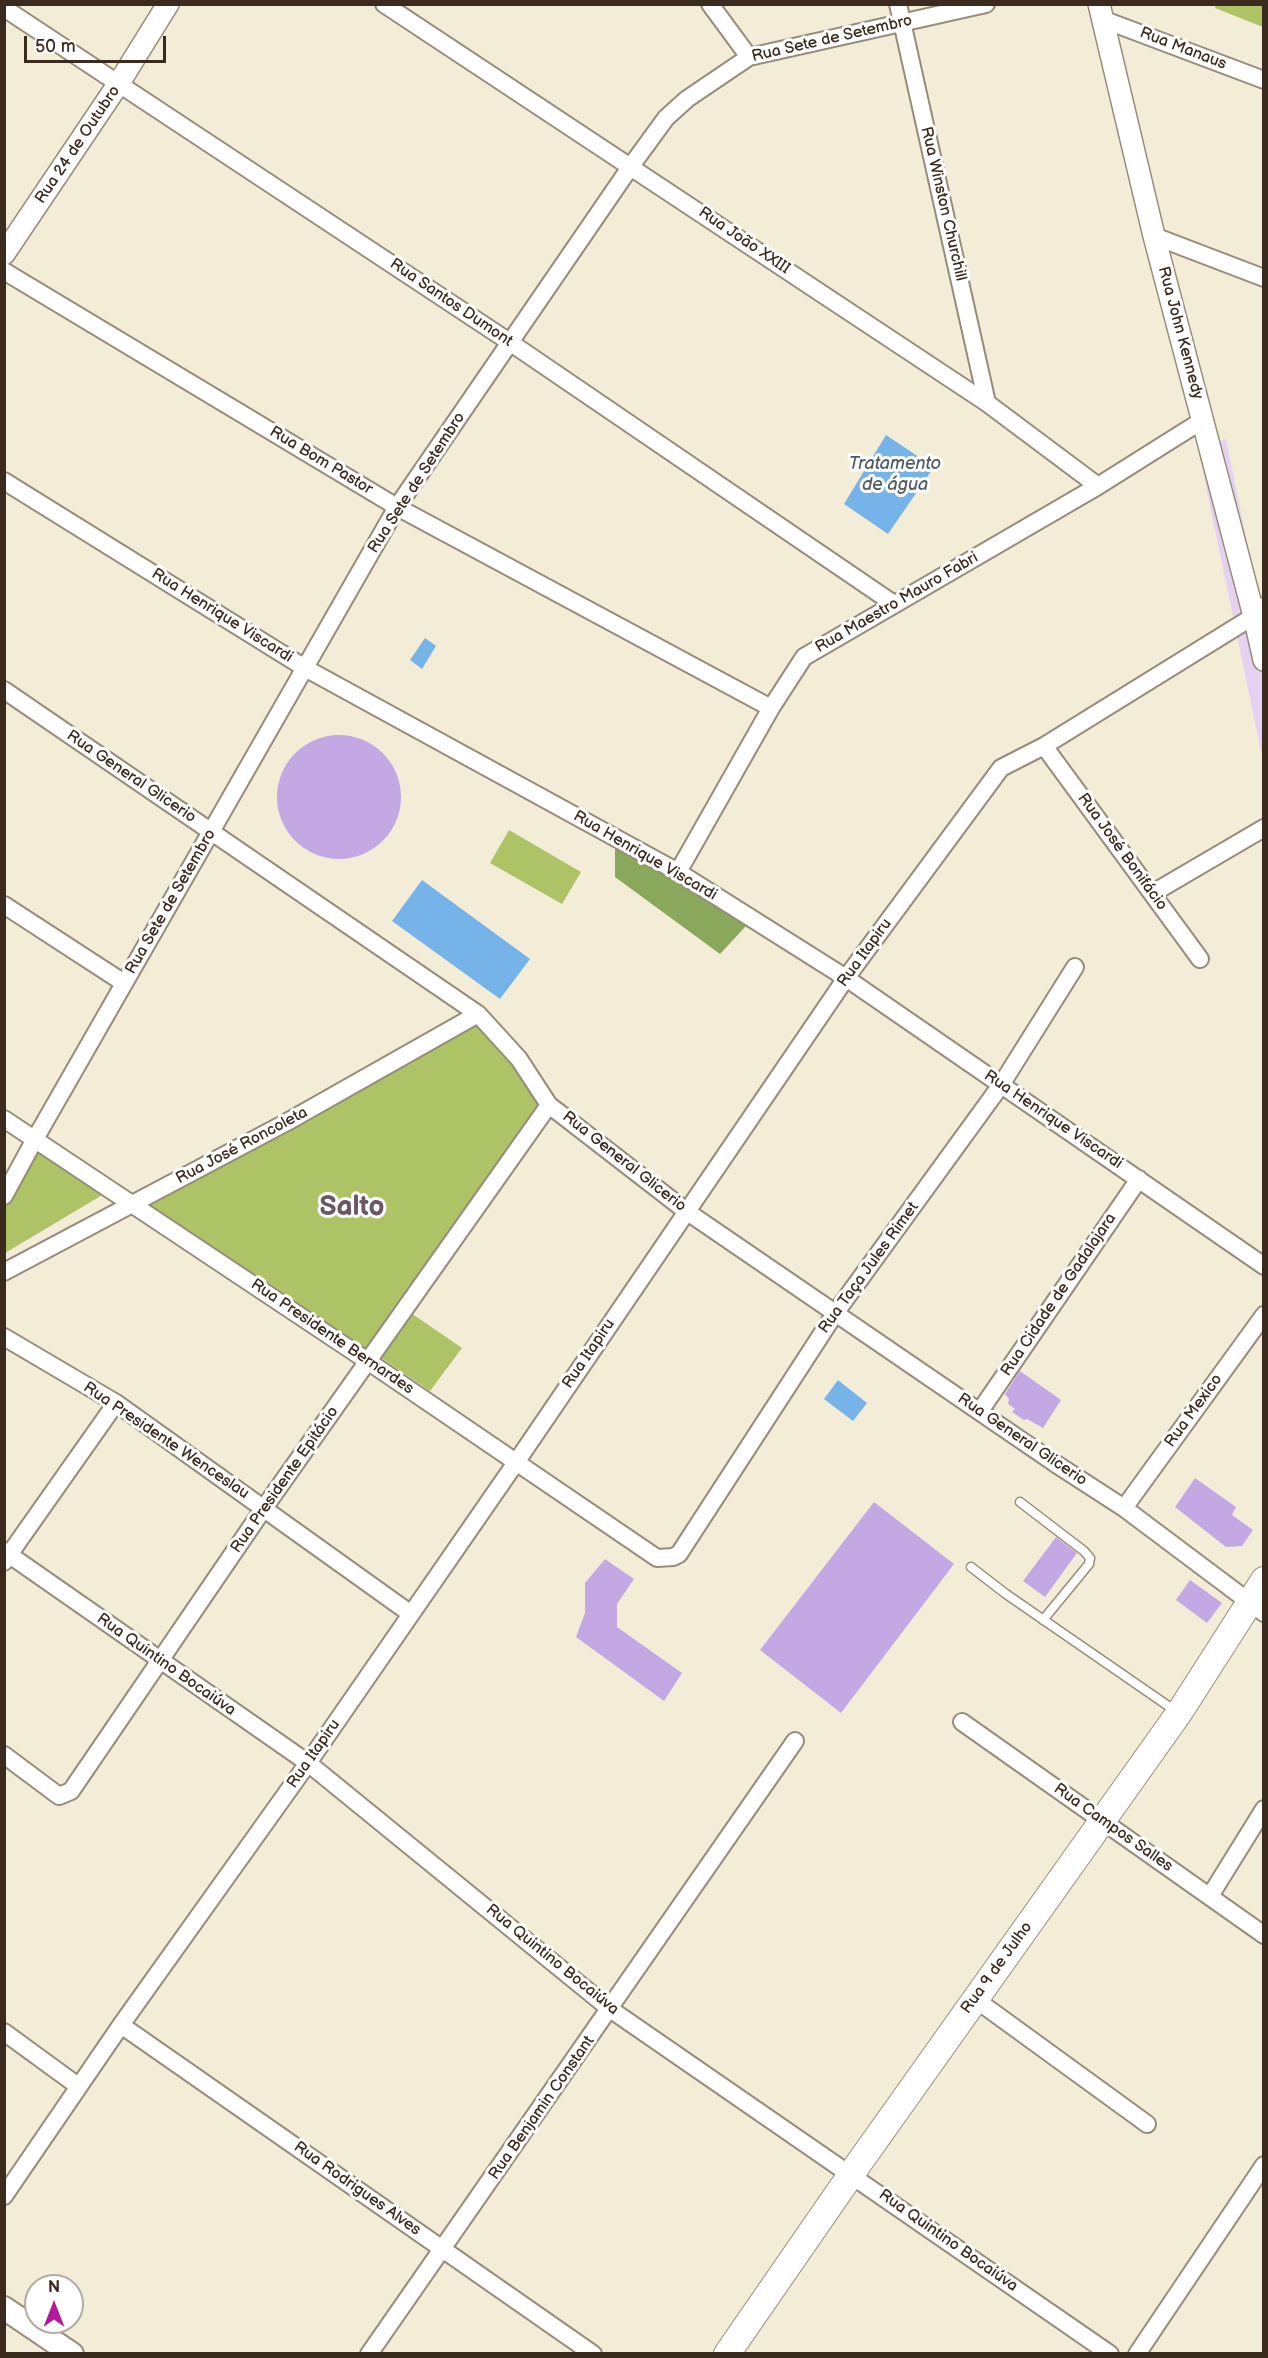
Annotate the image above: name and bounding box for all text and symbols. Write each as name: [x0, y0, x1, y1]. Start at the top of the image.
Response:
street label: Rua Sete de Setembro: [750, 11, 914, 67]
scale bar: [27, 24, 170, 62]
street label: Rua Manaus: [1137, 24, 1229, 74]
text: 50 m: [35, 36, 76, 57]
street label: Rua 24 de Outubro: [31, 82, 125, 208]
street label: Rua Winston Churchill: [916, 125, 970, 283]
street label: Rua João XXIII: [695, 203, 793, 279]
street label: Rua Santos Dumont: [386, 255, 516, 351]
street label: Rua John Kennedy: [1153, 265, 1207, 401]
street label: Rua Sete de Setembro: [364, 409, 470, 557]
street label: Rua Bom Pastor: [266, 423, 376, 499]
water label: Tratamento de água: [849, 453, 941, 496]
street label: Rua Maestro Mauro Fabri: [812, 548, 982, 658]
street label: Rua Henrique Viscardi: [148, 565, 296, 667]
street label: Rua General Glicerio: [63, 727, 199, 827]
street label: Rua José Bonifácio: [1073, 790, 1171, 914]
street label: Rua Henrique Viscardi: [570, 807, 720, 905]
street label: Rua Sete de Setembro: [122, 826, 220, 978]
street label: Rua Itapiru: [834, 915, 896, 991]
street label: Rua Henrique Viscardi: [980, 1066, 1126, 1174]
street label: Rua José Roncoleta: [173, 1103, 311, 1189]
street label: Rua General Glicerio: [558, 1108, 690, 1216]
district label: Salto: [320, 1191, 384, 1225]
street label: Rua Taça Jules Rimet: [815, 1199, 923, 1337]
street label: Rua Cidade de Gadalajara: [997, 1210, 1121, 1380]
street label: Rua Presidente Bernardes: [247, 1275, 417, 1399]
street label: Rua Itapiru: [559, 1316, 619, 1392]
street label: Rua Mexico: [1161, 1371, 1227, 1451]
street label: Rua Presidente Wenceslau: [79, 1378, 253, 1504]
street label: Rua General Glicerio: [954, 1390, 1090, 1490]
street label: Rua Presidente Epitácio: [227, 1403, 343, 1557]
street label: Rua Quintino Bocaiúva: [93, 1610, 239, 1720]
street label: Rua Itapiru: [283, 1716, 345, 1792]
street label: Rua Campos Salles: [1050, 1780, 1176, 1876]
street label: Rua Quintino Bocaiúva: [482, 1900, 622, 2020]
street label: Rua 9 de Julho: [957, 1918, 1037, 2018]
street label: Rua Benjamin Constant: [485, 2032, 599, 2184]
street label: Rua Rodrigues Alves: [290, 2138, 424, 2240]
street label: Rua Quintino Bocaiúva: [875, 2186, 1021, 2296]
north arrow: [24, 2274, 84, 2334]
text: N: [48, 2278, 60, 2297]

